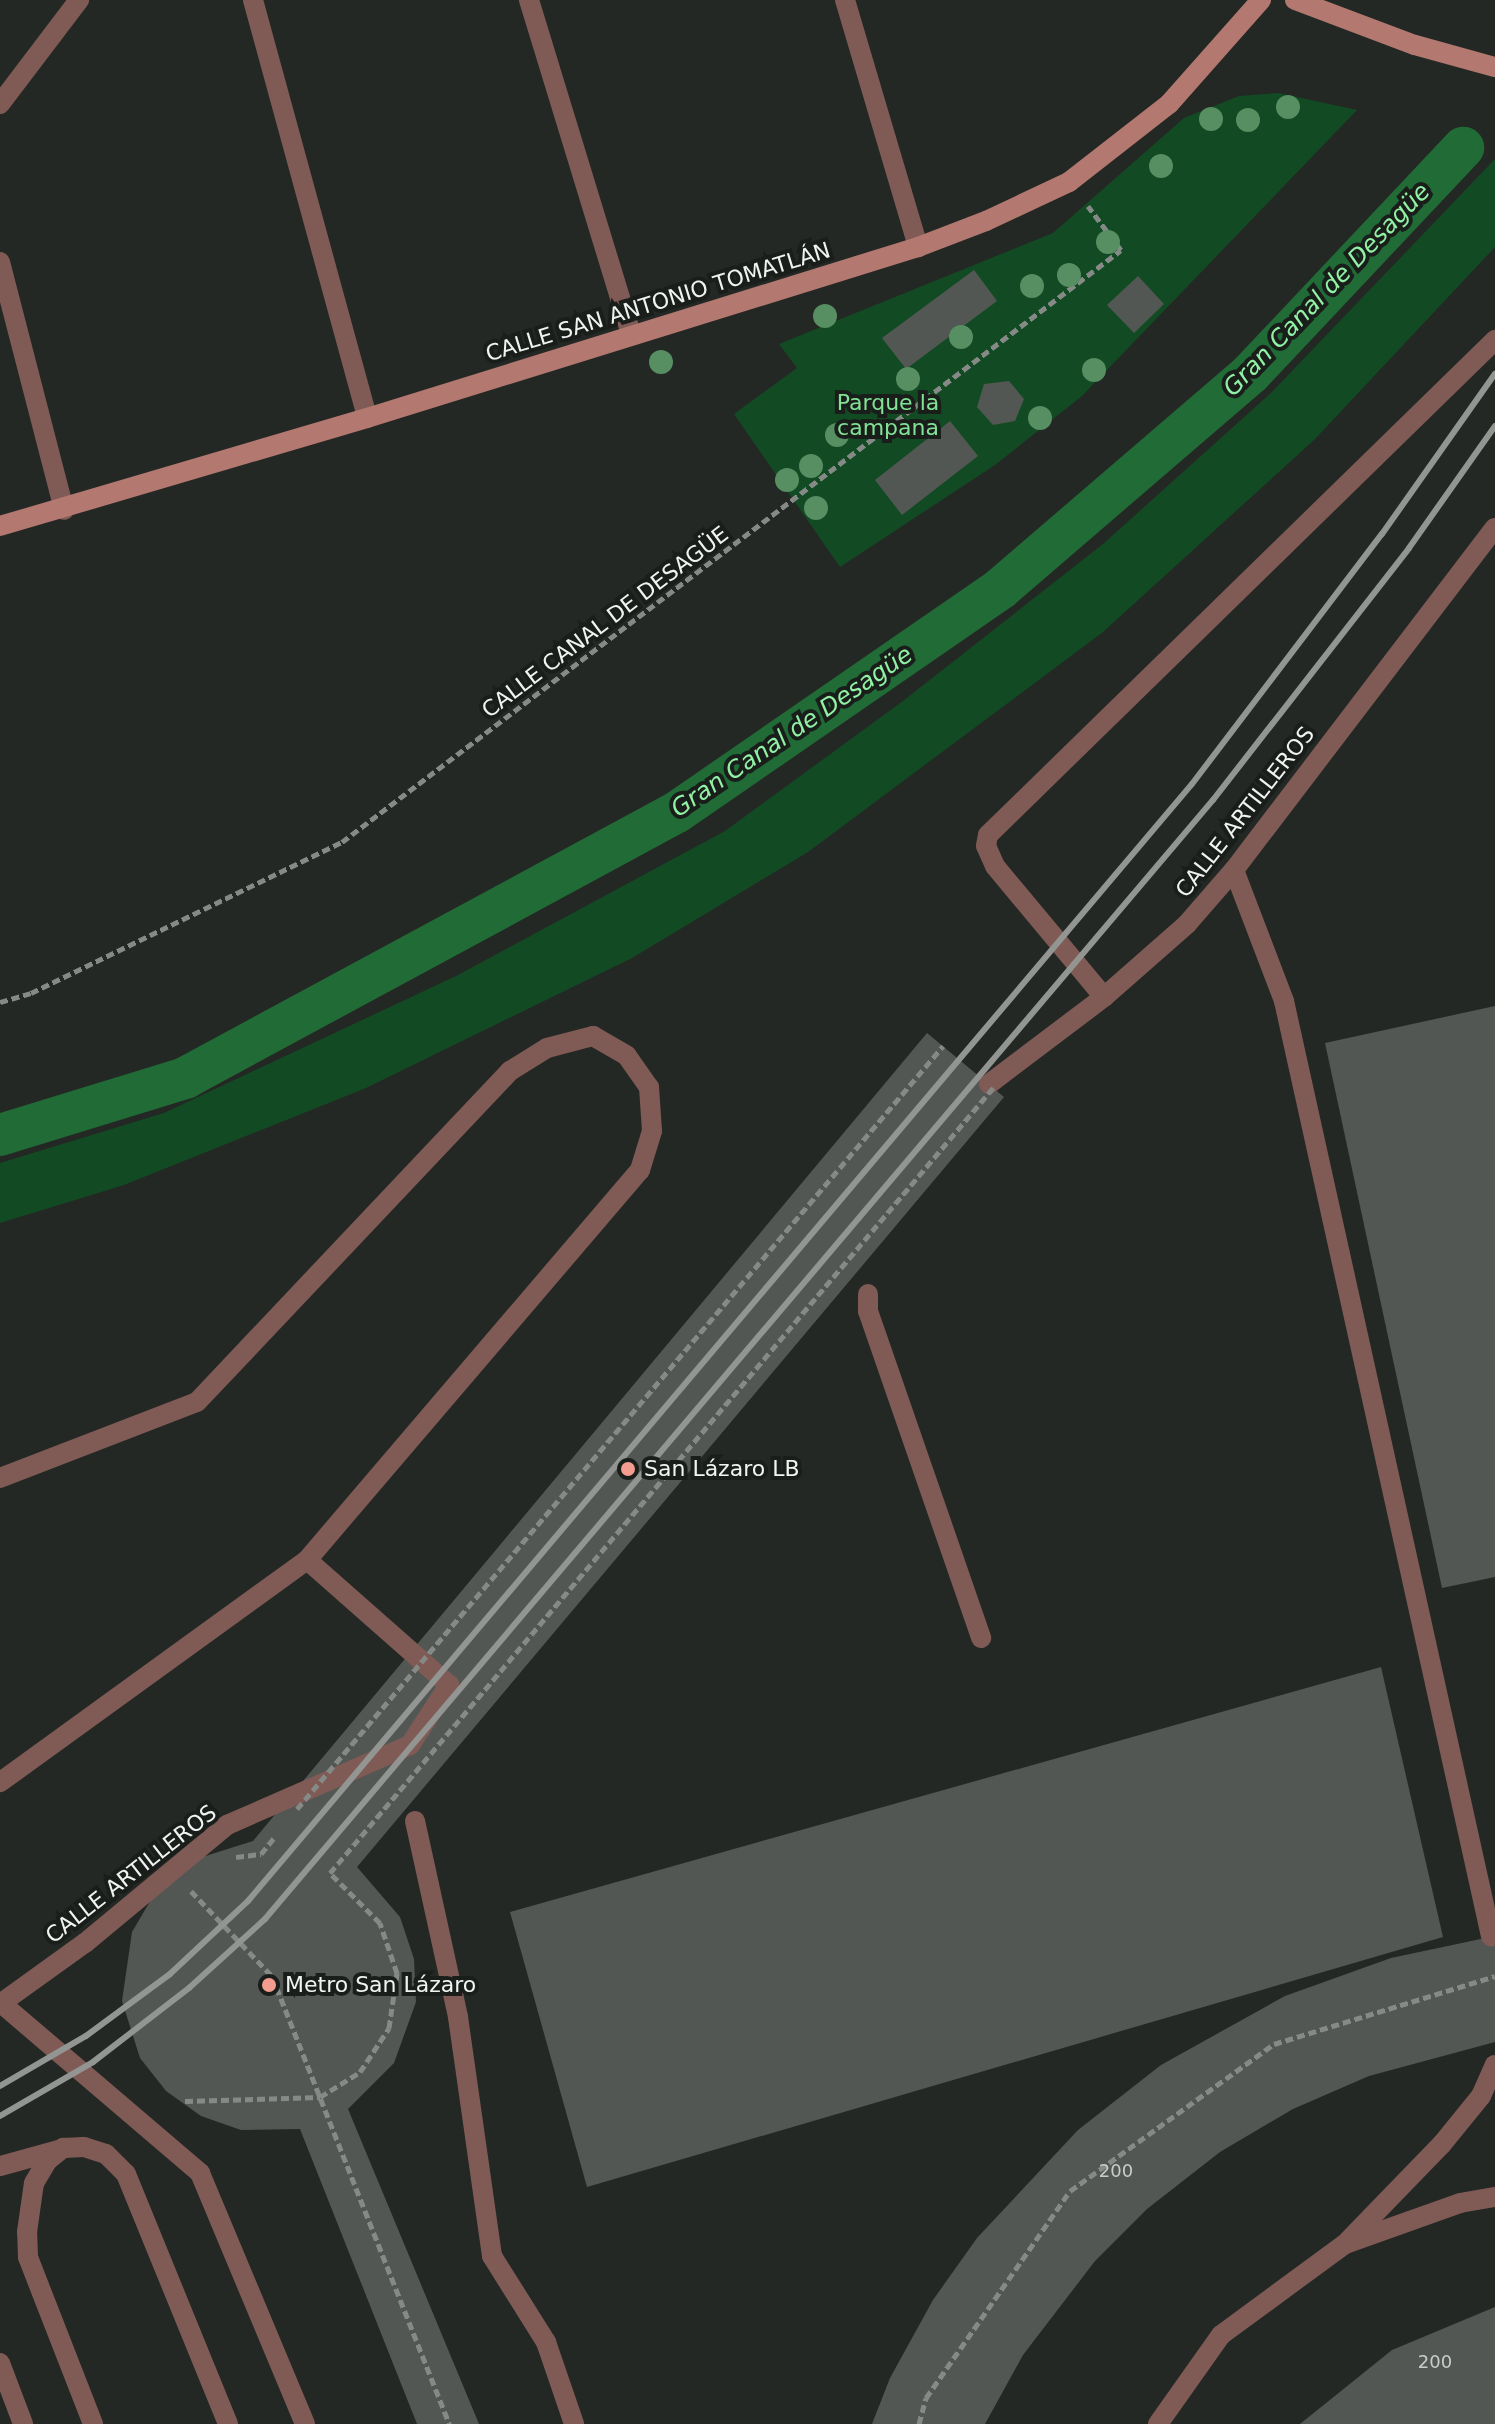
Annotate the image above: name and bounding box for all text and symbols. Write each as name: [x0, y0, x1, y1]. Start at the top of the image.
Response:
water label: Gran Canal de Desagüe: [1218, 177, 1436, 403]
street label: CALLE SAN ANTONIO TOMATLÁN: [482, 237, 834, 367]
park label: Parque la campana: [837, 389, 939, 440]
street label: CALLE CANAL DE DESAGÜE: [477, 521, 733, 723]
water label: Gran Canal de Desagüe: [666, 640, 918, 824]
street label: CALLE ARTILLEROS: [1170, 721, 1320, 903]
place label: San Lázaro LB: [644, 1456, 800, 1482]
marker: San Lázaro LB: [619, 1460, 637, 1478]
street label: CALLE ARTILLEROS: [40, 1799, 222, 1949]
place label: Metro San Lázaro: [285, 1972, 476, 1998]
marker: Metro San Lázaro: [260, 1976, 278, 1994]
house number: 200: [1099, 2160, 1133, 2182]
house number: 200: [1418, 2351, 1452, 2373]

